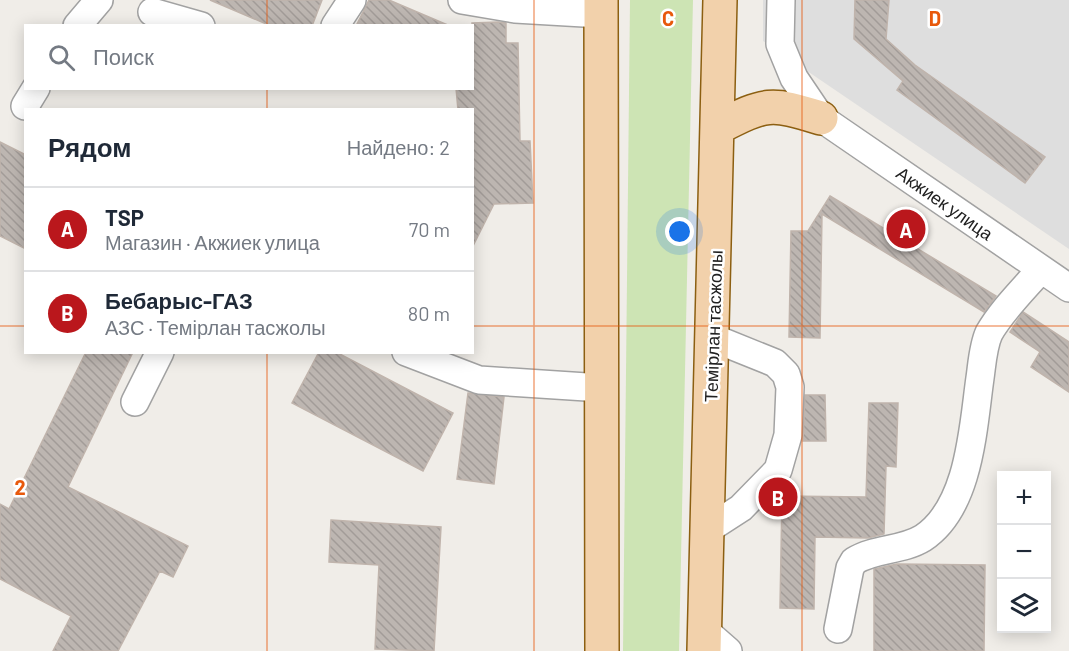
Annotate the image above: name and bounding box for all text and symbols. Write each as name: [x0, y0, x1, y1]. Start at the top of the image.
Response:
text: C: [662, 6, 674, 30]
text: D: [929, 6, 941, 30]
search box: [24, 24, 474, 90]
icon: search: [45, 41, 78, 74]
text: Поиск: [93, 43, 154, 69]
text: Рядом: [48, 131, 131, 162]
text: Найдено: 2: [347, 135, 450, 159]
street label: Акжиек улица: [892, 162, 998, 245]
text: TSP: [105, 204, 144, 230]
pin: A: [886, 206, 926, 252]
text: A: [61, 217, 74, 241]
text: 70 m: [409, 217, 450, 241]
your location: [665, 217, 694, 246]
text: Магазин · Акжиек улица: [105, 230, 320, 254]
street label: Темірлан тасжолы: [699, 250, 727, 402]
text: Бебарыс-ГАЗ: [105, 287, 253, 313]
text: B: [61, 301, 74, 325]
text: 80 m: [408, 301, 450, 325]
text: АЗС · Темірлан тасжолы: [105, 315, 326, 339]
map controls: [997, 471, 1051, 633]
button: +: [997, 471, 1051, 525]
pin: B: [758, 474, 798, 520]
text: 2: [14, 475, 26, 499]
button: −: [997, 525, 1051, 579]
button: layers: [997, 579, 1051, 633]

